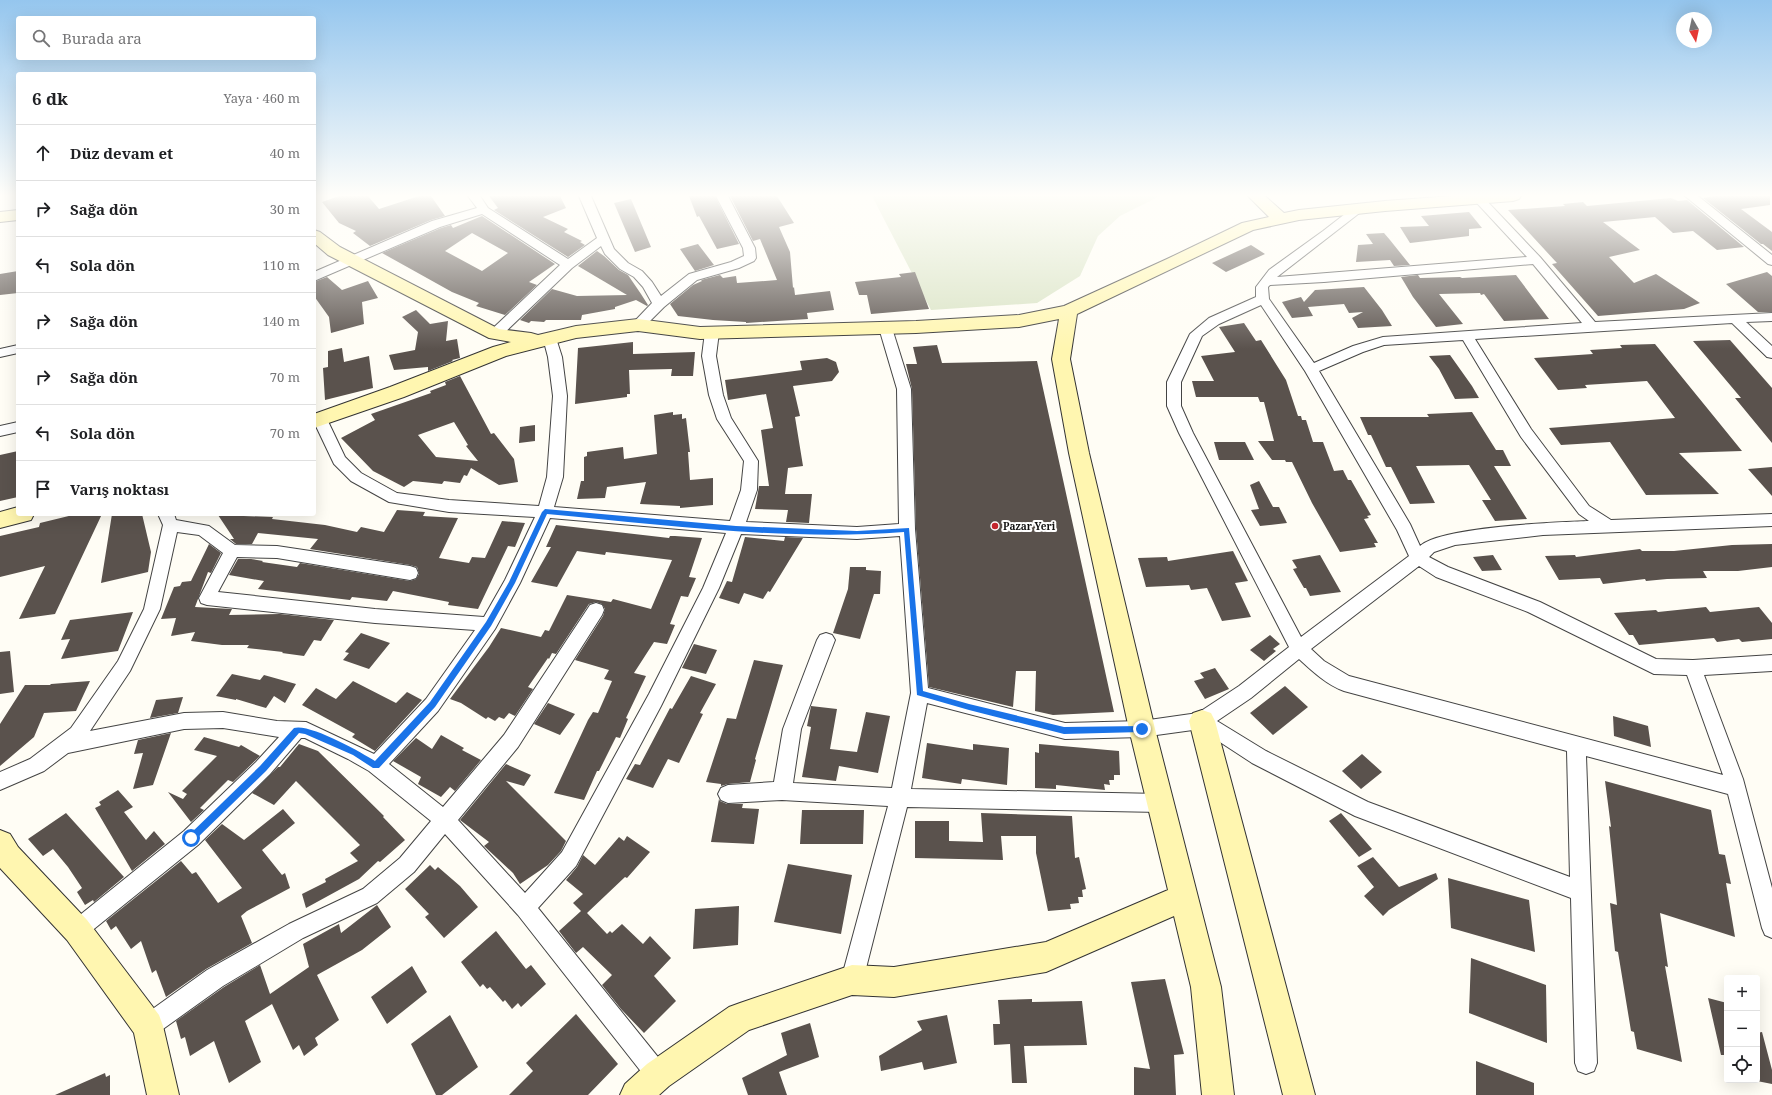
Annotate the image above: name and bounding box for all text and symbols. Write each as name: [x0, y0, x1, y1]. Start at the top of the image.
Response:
north arrow: [1676, 12, 1712, 48]
search box: [16, 16, 316, 60]
icon: search: [30, 27, 52, 49]
text: Burada ara: [62, 28, 142, 48]
text: 6 dk: [32, 87, 68, 110]
text: Yaya · 460 m: [223, 89, 300, 107]
icon: ahead: [32, 142, 54, 164]
text: Düz devam et: [70, 143, 173, 163]
text: 40 m: [270, 144, 300, 162]
icon: right: [32, 198, 54, 220]
text: Sağa dön: [70, 199, 138, 219]
text: 30 m: [270, 200, 300, 218]
icon: left: [32, 254, 54, 276]
text: Sola dön: [70, 255, 135, 275]
text: 110 m: [263, 256, 300, 274]
icon: right: [32, 310, 54, 332]
text: Sağa dön: [70, 311, 138, 331]
text: 140 m: [263, 312, 300, 330]
icon: right: [32, 366, 54, 388]
text: Sağa dön: [70, 367, 138, 387]
text: 70 m: [270, 368, 300, 386]
icon: left: [32, 422, 54, 444]
text: Sola dön: [70, 423, 135, 443]
text: 70 m: [270, 424, 300, 442]
icon: arrive: [32, 478, 54, 500]
text: Varış noktası: [70, 479, 169, 499]
place label: Pazar Yeri: [1003, 519, 1056, 533]
marker: Pazar Yeri: [990, 521, 1000, 531]
route end: [1133, 720, 1151, 738]
route start: [182, 829, 200, 847]
map controls: [1724, 975, 1760, 1083]
button: +: [1724, 975, 1760, 1011]
button: −: [1724, 1011, 1760, 1047]
button: locate: [1724, 1047, 1760, 1083]

